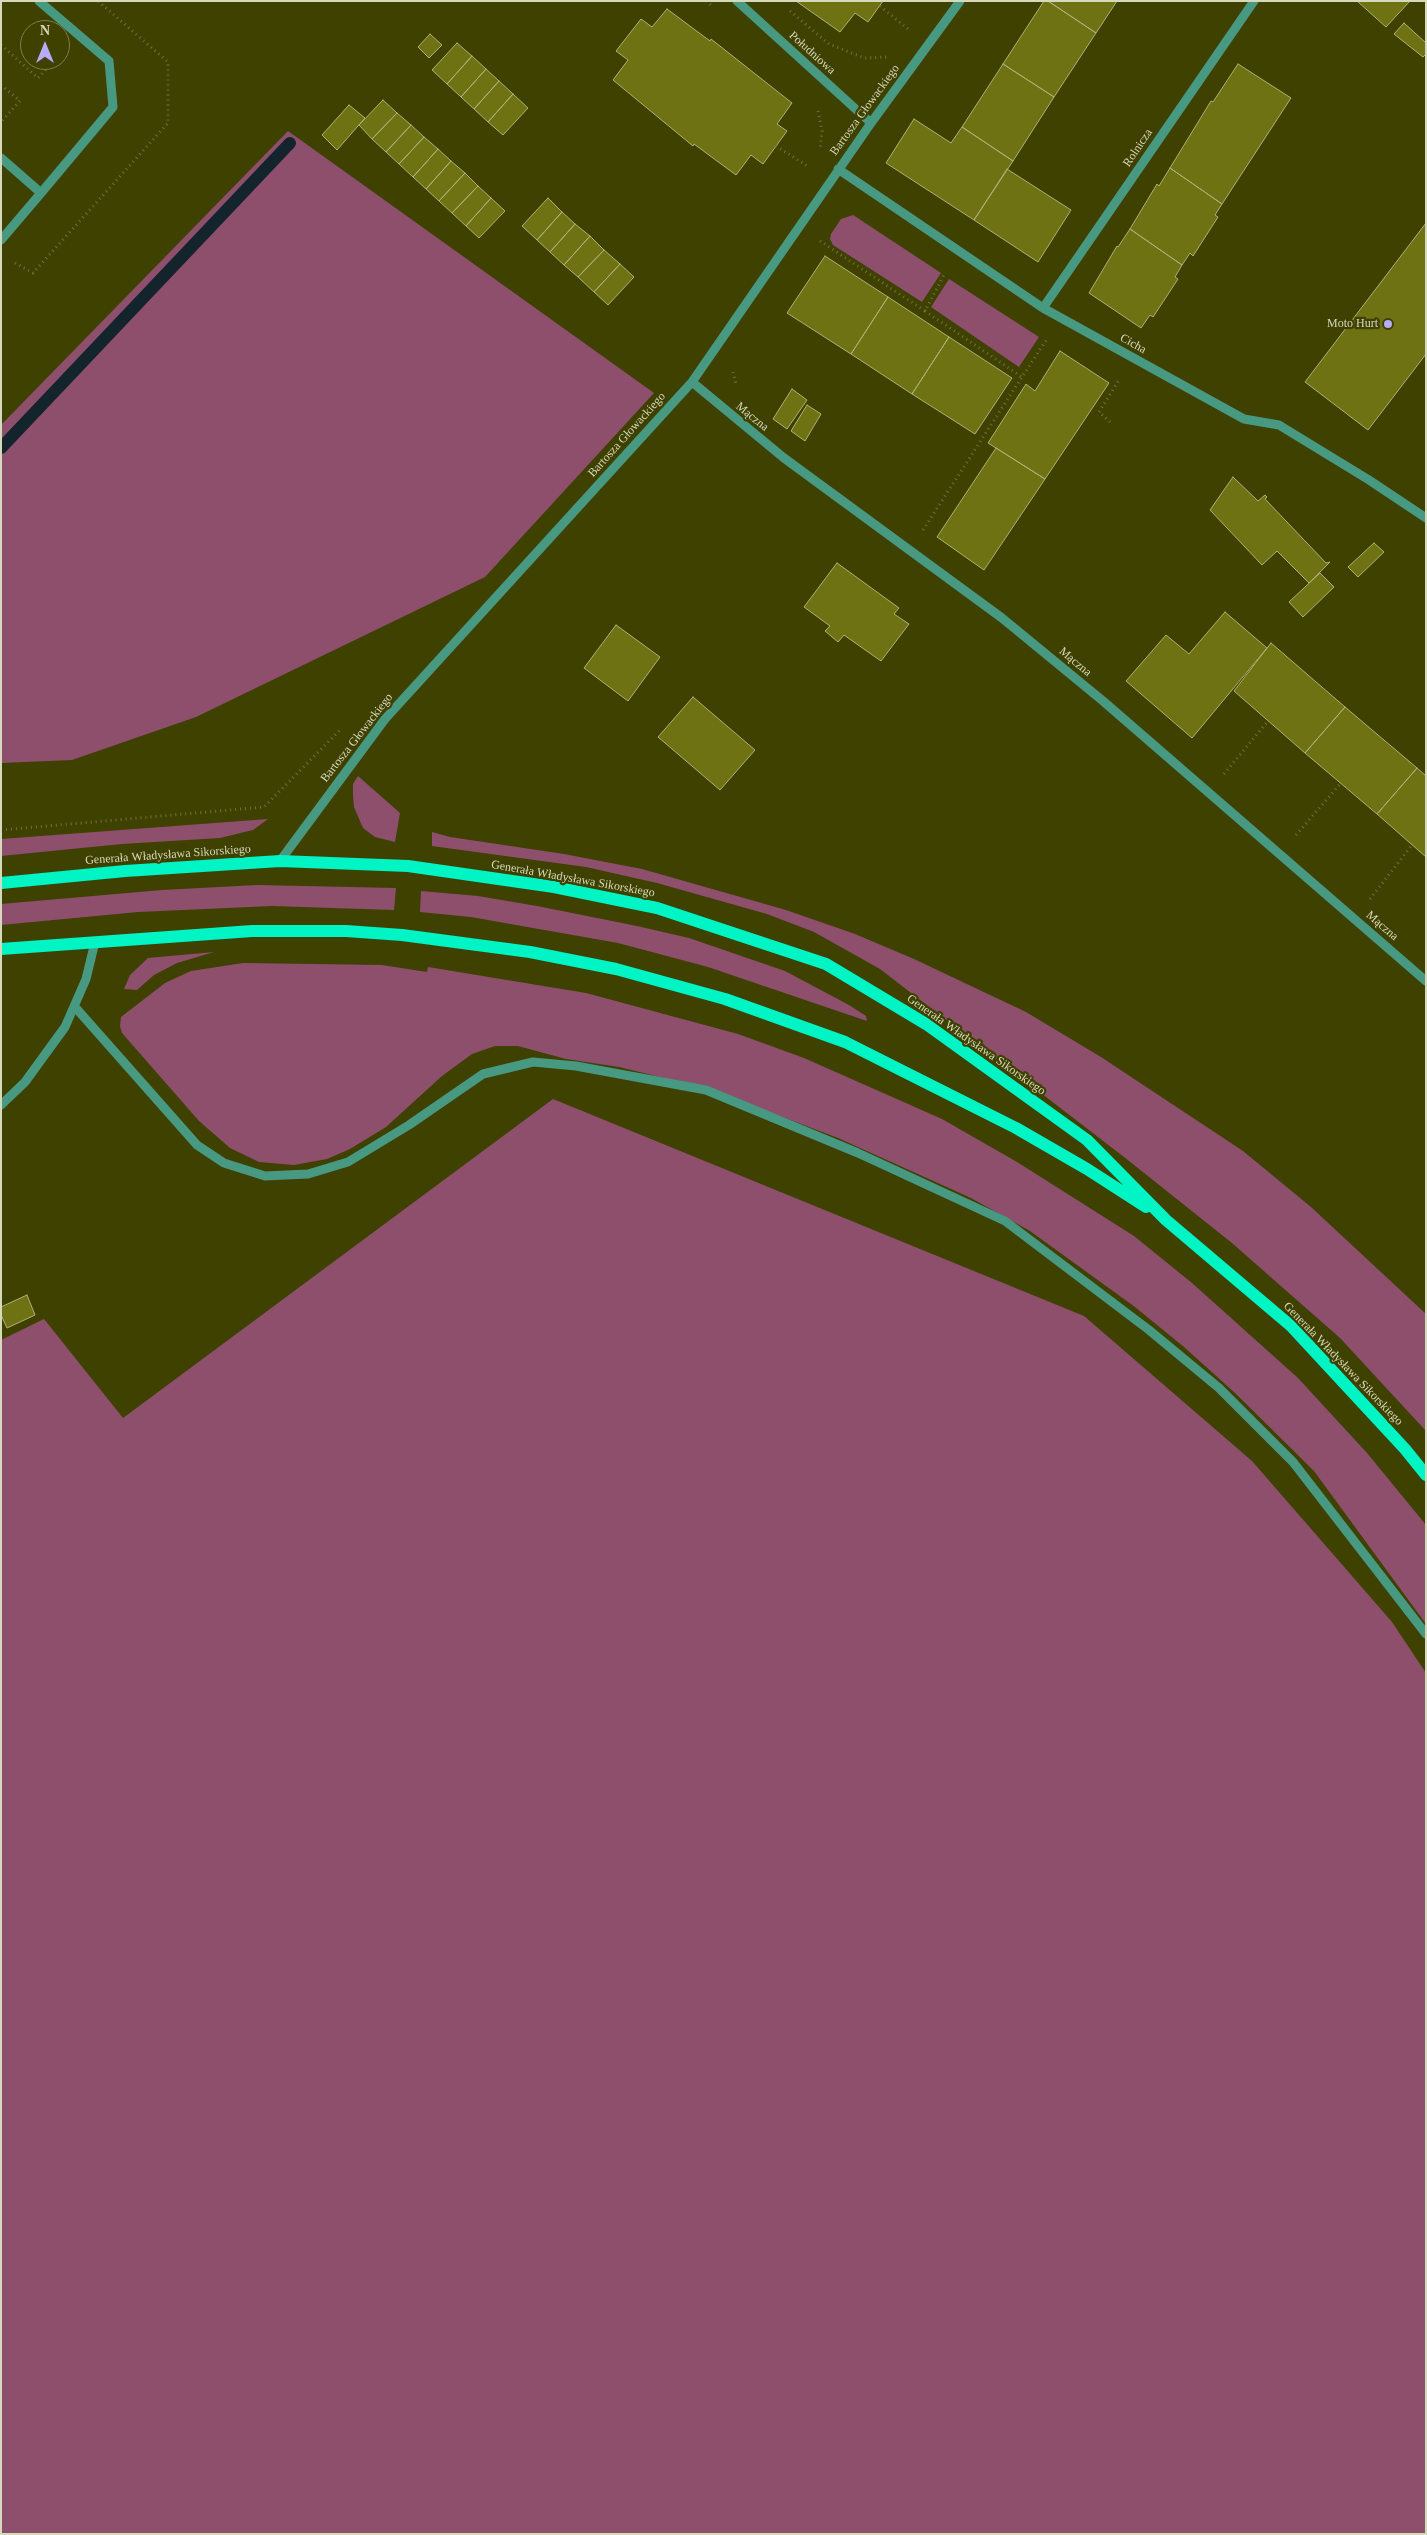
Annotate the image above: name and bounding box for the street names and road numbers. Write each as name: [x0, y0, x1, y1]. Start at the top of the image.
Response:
street label: Południowa: [786, 28, 838, 78]
street label: Bartosza Głowackiego: [827, 62, 903, 158]
street label: Rolnicza: [1120, 126, 1156, 170]
street label: Cicha: [1117, 331, 1149, 357]
street label: Bartosza Głowackiego: [585, 390, 669, 480]
street label: Mączna: [733, 399, 771, 435]
street label: Mączna: [1056, 644, 1094, 680]
street label: Bartosza Głowackiego: [318, 691, 396, 785]
street label: Generała Władysława Sikorskiego: [85, 842, 251, 868]
street label: Generała Władysława Sikorskiego: [490, 858, 656, 900]
street label: Mączna: [1363, 908, 1401, 944]
street label: Generała Władysława Sikorskiego: [904, 992, 1048, 1098]
street label: Generała Władysława Sikorskiego: [1280, 1299, 1406, 1429]

